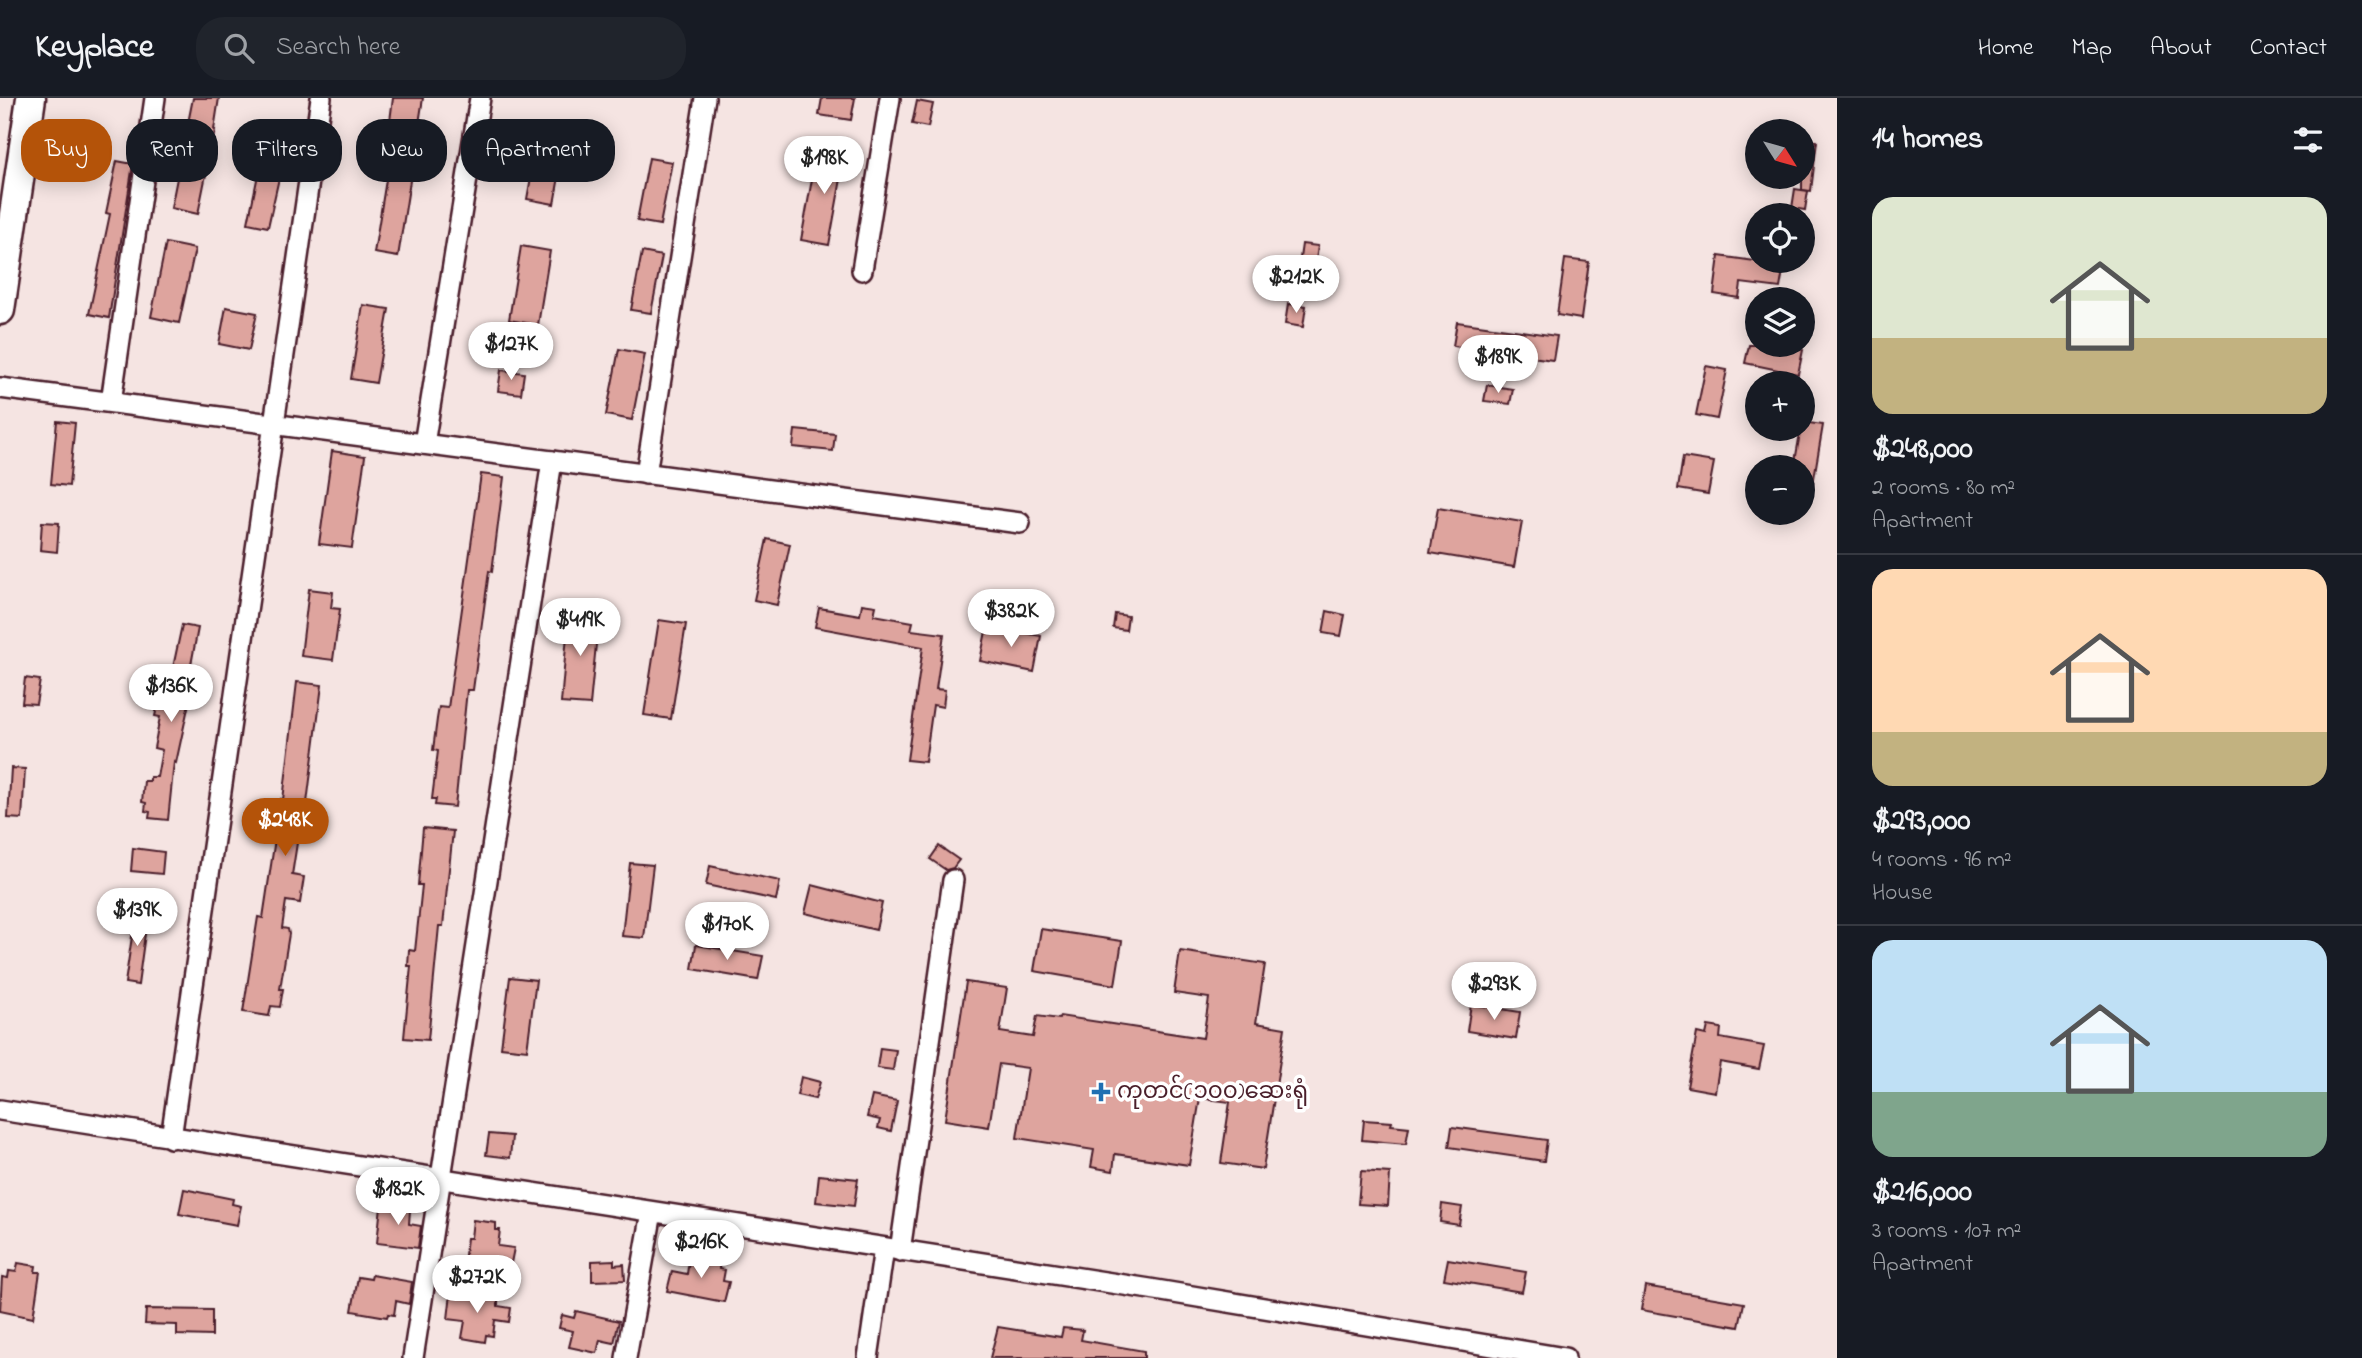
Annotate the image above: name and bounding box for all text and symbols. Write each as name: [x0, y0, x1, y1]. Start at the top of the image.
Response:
search box: [196, 17, 686, 80]
text: Keyplace: [35, 24, 154, 72]
icon: search: [220, 29, 258, 67]
text: Search here: [276, 29, 400, 67]
text: Home: [1978, 31, 2034, 66]
text: Map: [2072, 31, 2112, 66]
text: About: [2150, 31, 2212, 66]
text: Contact: [2250, 31, 2327, 66]
text: 14 homes: [1872, 118, 1983, 162]
chip: Buy: [21, 119, 112, 182]
chip: Rent: [126, 119, 218, 182]
chip: Filters: [232, 119, 342, 182]
chip: New: [356, 119, 447, 182]
chip: Apartment: [461, 119, 615, 182]
north arrow: [1745, 119, 1815, 189]
map controls: [1745, 119, 1815, 525]
icon: filters: [2289, 121, 2327, 159]
pin: $198K: [775, 136, 873, 196]
text: $198K: [800, 142, 848, 175]
button: locate: [1745, 203, 1815, 273]
icon: home: [2037, 243, 2163, 369]
pin: $212K: [1247, 256, 1345, 315]
text: $212K: [1268, 261, 1324, 294]
button: layers: [1745, 287, 1815, 357]
pin: $127K: [462, 322, 560, 382]
text: $127K: [484, 328, 538, 361]
pin: $189K: [1449, 336, 1547, 395]
text: $189K: [1474, 341, 1522, 374]
button: +: [1745, 371, 1815, 441]
text: $248,000: [1872, 428, 1973, 472]
button: −: [1745, 455, 1815, 525]
text: 2 rooms · 80 m²: [1872, 472, 2015, 505]
text: Apartment: [1872, 505, 1973, 538]
pin: $382K: [962, 589, 1060, 649]
text: $382K: [984, 595, 1038, 628]
pin: $419K: [531, 598, 629, 658]
text: $419K: [556, 604, 604, 637]
icon: home: [2037, 615, 2163, 741]
pin: $136K: [122, 664, 220, 724]
text: $136K: [145, 670, 197, 703]
pin: $248K: [236, 798, 334, 858]
text: $293,000: [1872, 800, 1971, 844]
text: $248K: [258, 804, 312, 837]
text: 4 rooms · 96 m²: [1872, 844, 2012, 877]
text: House: [1872, 877, 1932, 910]
pin: $139K: [88, 888, 186, 948]
text: $139K: [113, 894, 161, 927]
pin: $170K: [678, 902, 776, 962]
text: $170K: [701, 908, 753, 941]
pin: $293K: [1445, 962, 1543, 1022]
text: $293K: [1468, 968, 1520, 1001]
icon: home: [2037, 986, 2163, 1112]
place label: ကုတင်(၁၀၀)ဆေးရုံ: [1117, 1074, 1308, 1109]
marker: ကုတင်(၁၀၀)ဆေးရုံ: [1091, 1082, 1111, 1102]
pin: $182K: [349, 1168, 447, 1227]
text: $216,000: [1872, 1171, 1972, 1215]
text: $182K: [372, 1173, 424, 1206]
text: 3 rooms · 107 m²: [1872, 1215, 2021, 1248]
pin: $216K: [652, 1220, 750, 1280]
text: $216K: [674, 1226, 728, 1259]
text: Apartment: [1872, 1248, 1973, 1281]
pin: $272K: [428, 1256, 526, 1315]
text: $272K: [448, 1261, 506, 1294]

